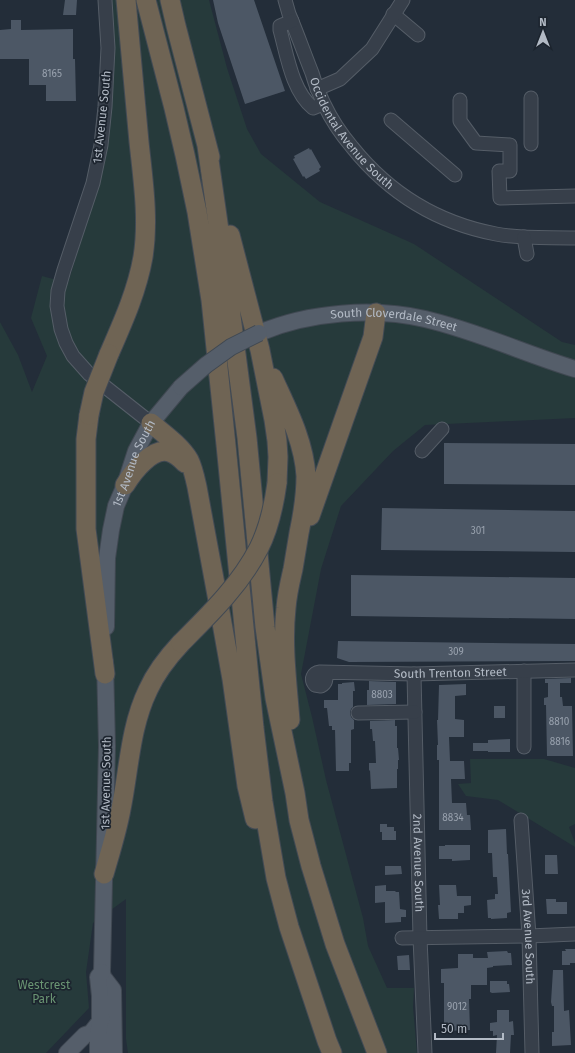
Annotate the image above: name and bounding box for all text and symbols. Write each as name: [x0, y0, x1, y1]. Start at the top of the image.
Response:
north arrow: [523, 12, 563, 52]
text: N: [539, 16, 547, 29]
house number: 8165: [42, 68, 62, 80]
street label: 1st Avenue South: [90, 70, 114, 164]
street label: Occidental Avenue South: [307, 75, 396, 192]
street label: South Cloverdale Street: [330, 306, 460, 335]
street label: 1st Avenue South: [109, 417, 158, 509]
house number: 301: [471, 525, 485, 537]
house number: 309: [448, 646, 464, 658]
street label: South Trenton Street: [394, 665, 508, 681]
house number: 8803: [371, 689, 393, 701]
house number: 8810: [549, 716, 570, 728]
street label: 1st Avenue South: [98, 736, 114, 830]
house number: 8816: [550, 736, 570, 748]
house number: 8834: [442, 812, 464, 824]
street label: 2nd Avenue South: [410, 814, 426, 912]
street label: 3rd Avenue South: [519, 889, 537, 985]
park label: Westcrest Park: [18, 978, 71, 1006]
house number: 9012: [447, 1001, 467, 1013]
scale bar: [435, 1015, 503, 1041]
text: 50 m: [441, 1022, 467, 1036]

